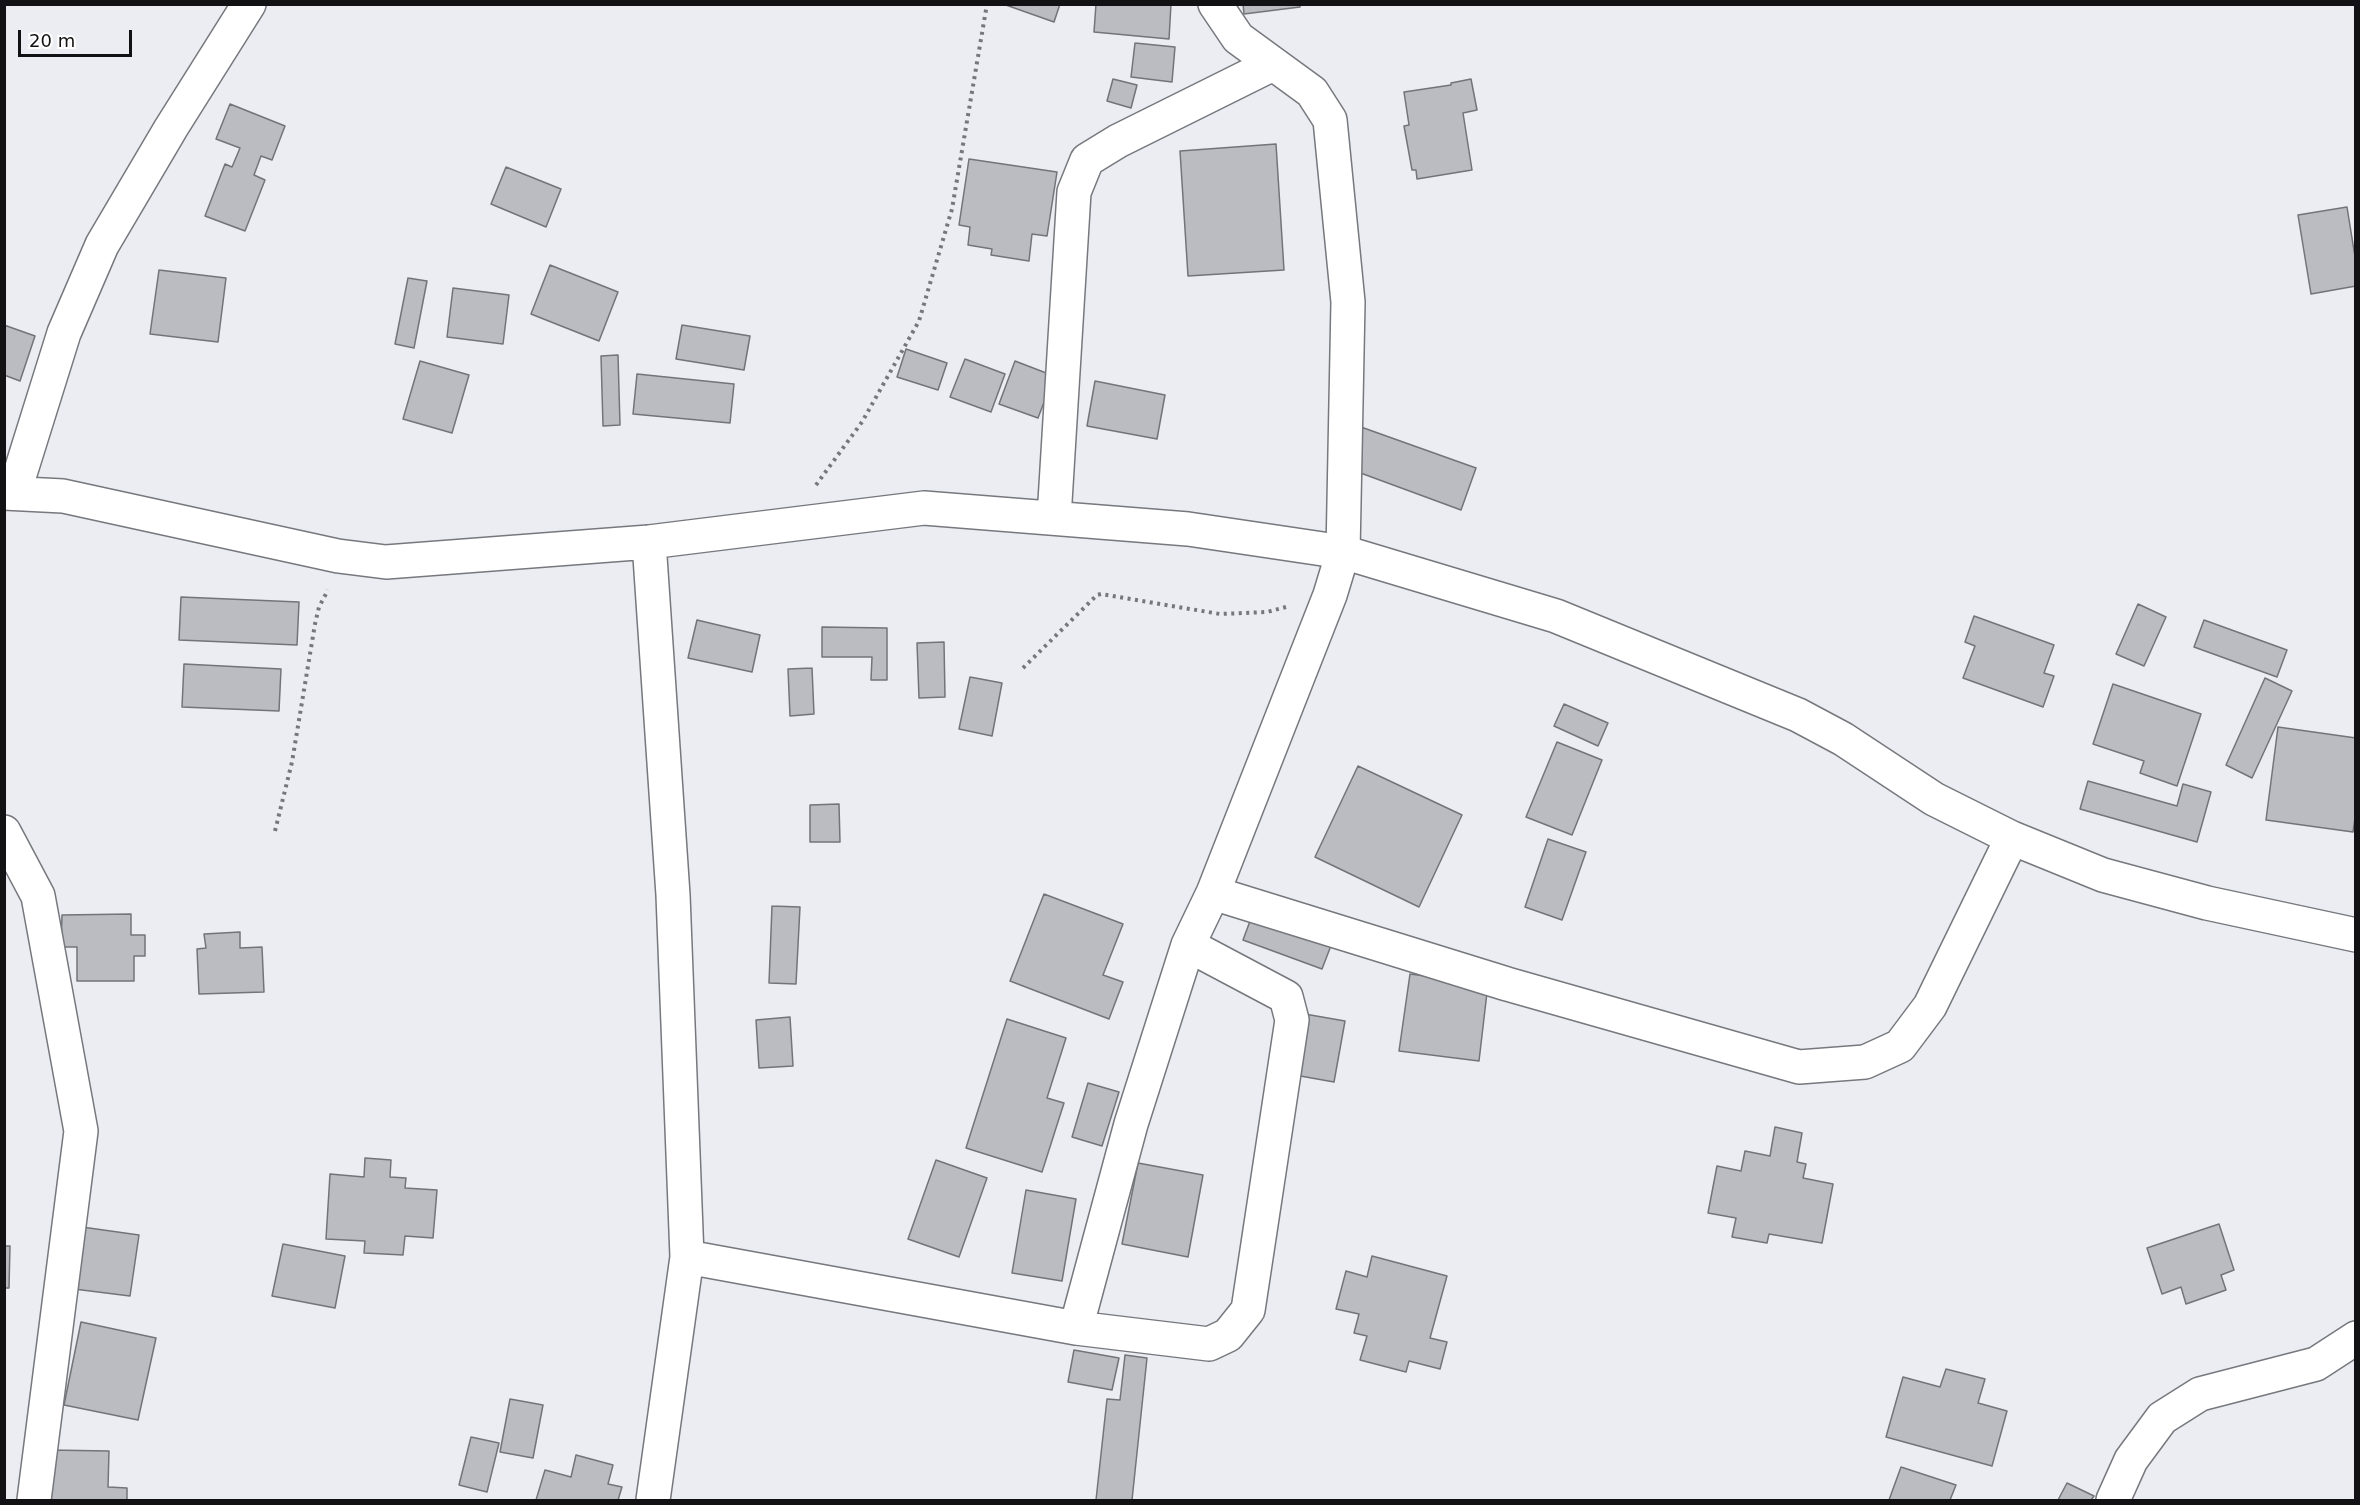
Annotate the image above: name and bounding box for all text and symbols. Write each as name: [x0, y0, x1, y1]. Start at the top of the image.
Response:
scale bar: [21, 18, 135, 56]
text: 20 m: [29, 30, 75, 51]

